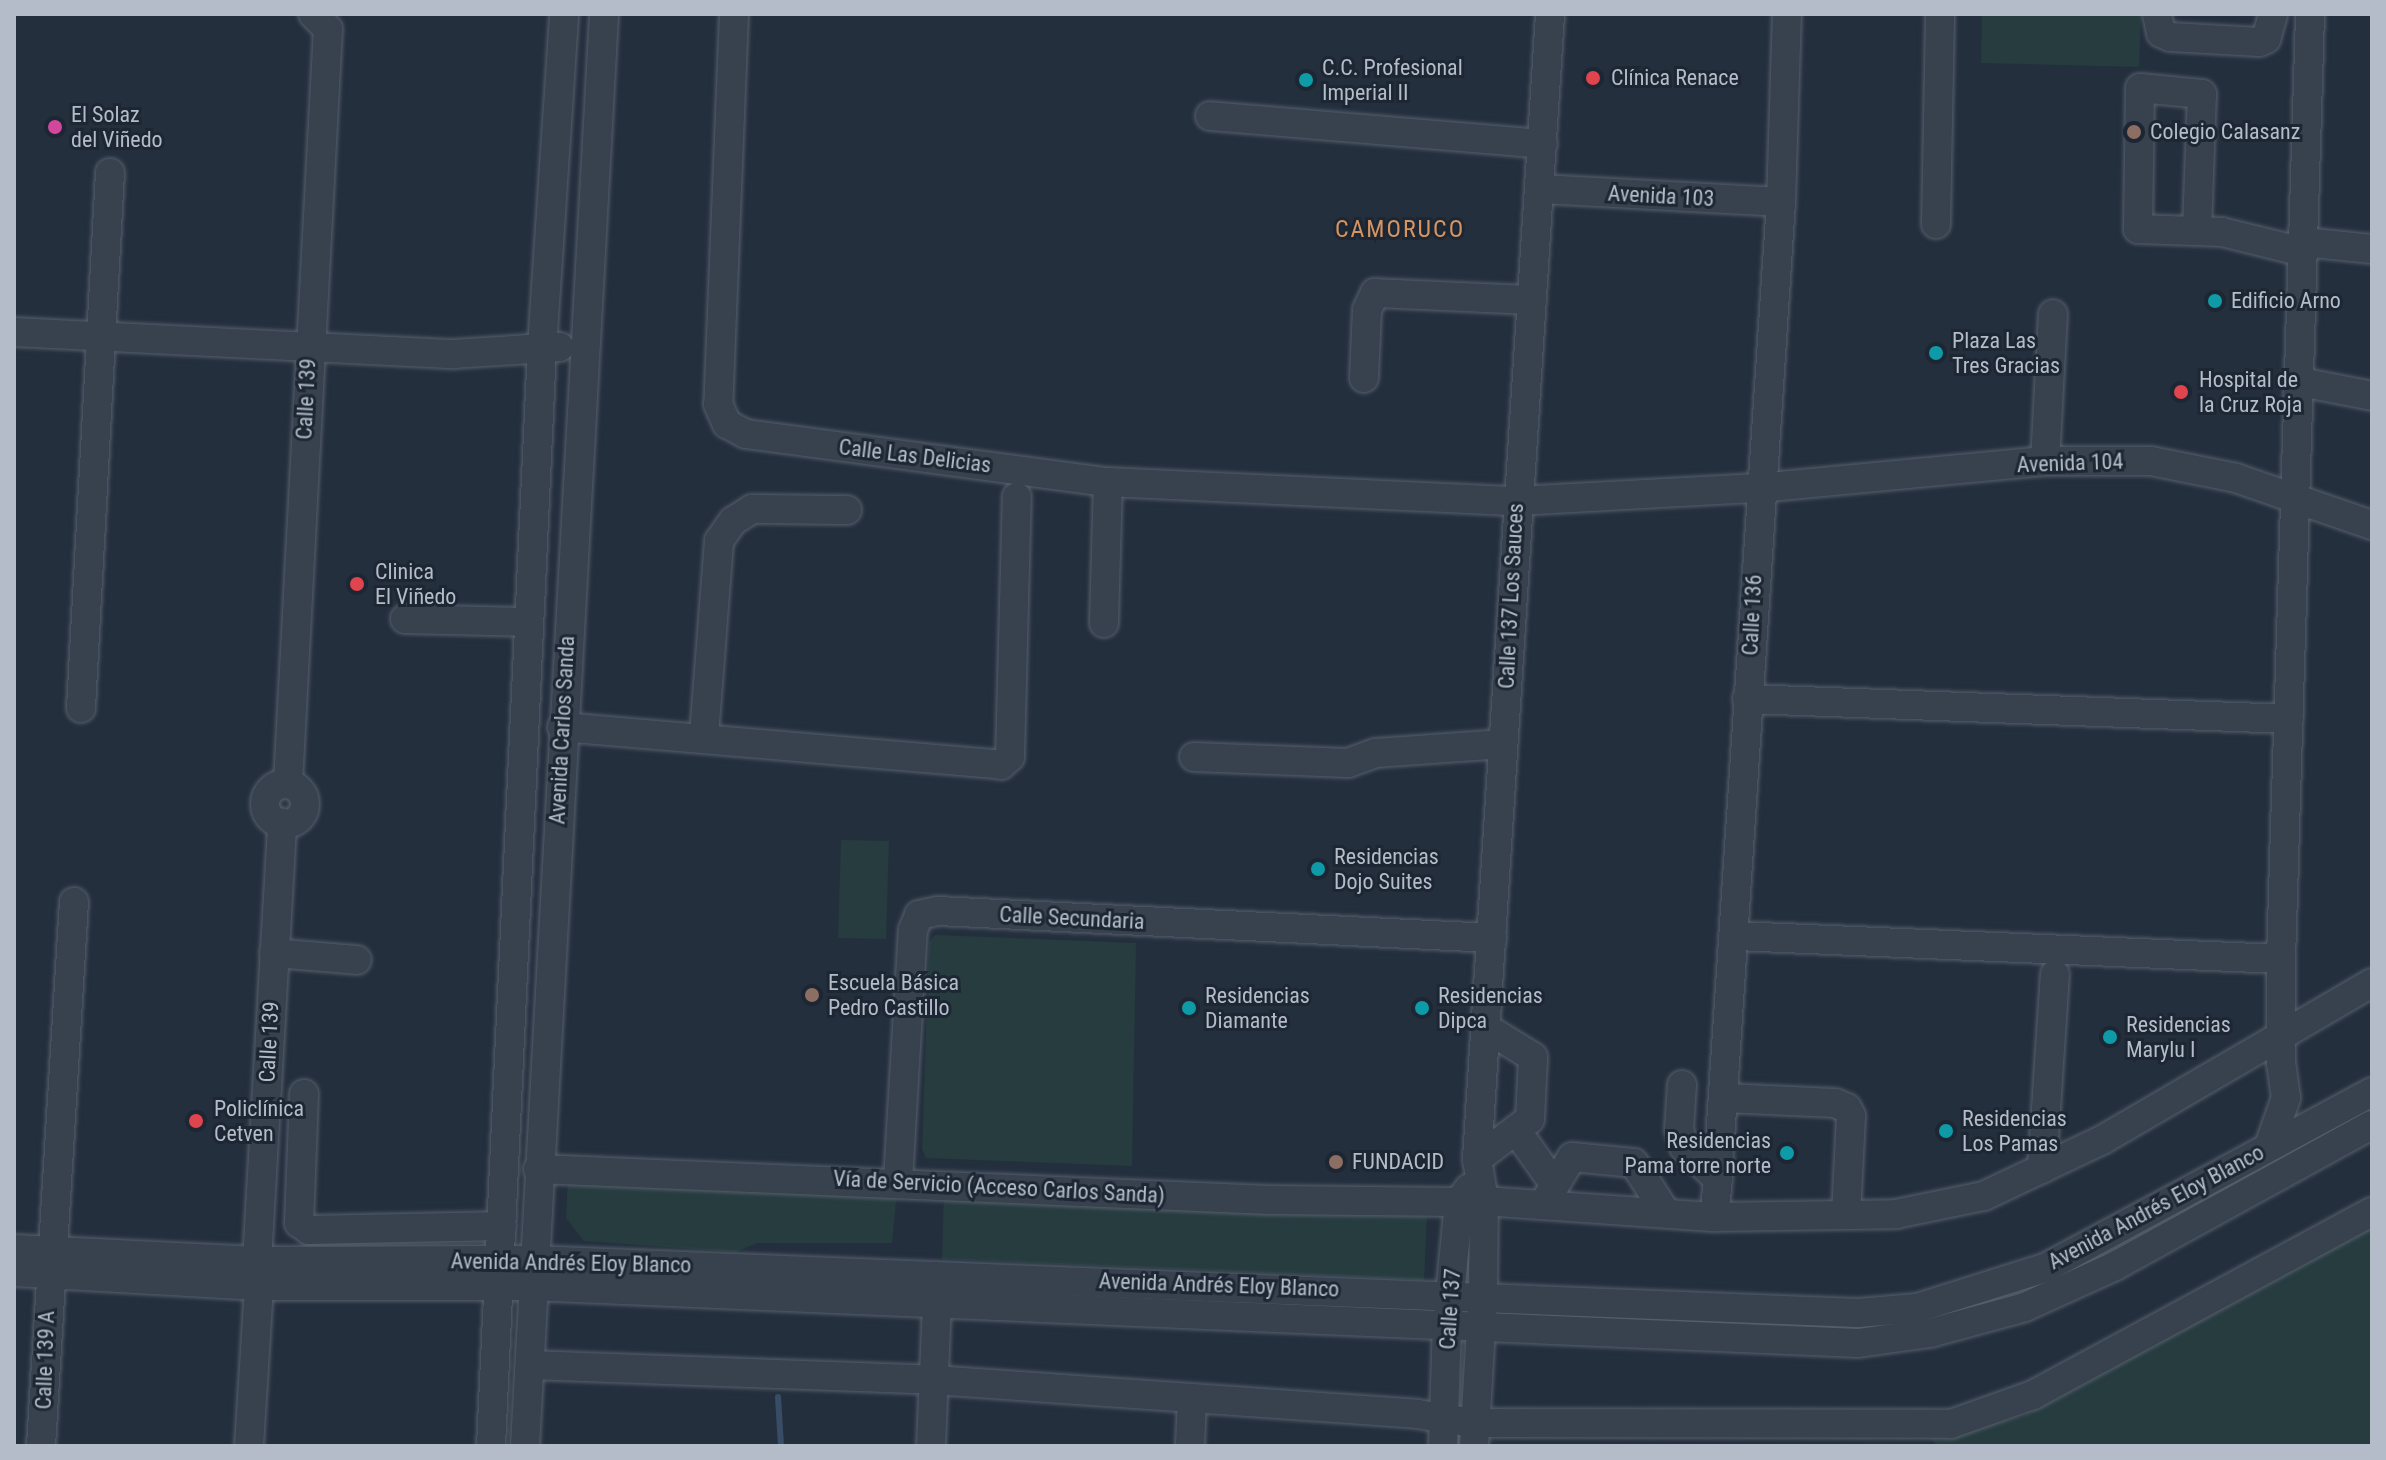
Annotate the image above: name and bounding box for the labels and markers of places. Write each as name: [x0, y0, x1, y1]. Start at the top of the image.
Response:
place label: C.C. Profesional Imperial II: [1322, 54, 1463, 106]
place label: Clínica Renace: [1611, 65, 1739, 91]
marker: Clínica Renace: [1582, 67, 1604, 89]
marker: C.C. Profesional Imperial II: [1297, 71, 1315, 89]
place label: El Solaz del Viñedo: [71, 101, 163, 152]
marker: El Solaz del Viñedo: [46, 118, 64, 136]
place label: Colegio Calasanz: [2150, 119, 2300, 145]
marker: Colegio Calasanz: [2125, 123, 2143, 141]
place label: Edificio Arno: [2231, 288, 2341, 314]
marker: Edificio Arno: [2206, 292, 2224, 310]
place label: Plaza Las Tres Gracias: [1952, 327, 2060, 378]
marker: Plaza Las Tres Gracias: [1927, 344, 1945, 362]
place label: Hospital de la Cruz Roja: [2199, 366, 2302, 418]
marker: Hospital de la Cruz Roja: [2170, 381, 2192, 403]
place label: Clinica El Viñedo: [375, 558, 456, 610]
marker: Clinica El Viñedo: [346, 573, 368, 595]
place label: Residencias Dojo Suites: [1334, 843, 1439, 894]
marker: Residencias Dojo Suites: [1309, 860, 1327, 878]
place label: Escuela Básica Pedro Castillo: [828, 969, 959, 1020]
place label: Residencias Diamante: [1205, 982, 1310, 1034]
place label: Residencias Dipca: [1438, 982, 1543, 1034]
marker: Escuela Básica Pedro Castillo: [803, 986, 821, 1004]
marker: Residencias Diamante: [1180, 999, 1198, 1017]
marker: Residencias Dipca: [1413, 999, 1431, 1017]
place label: Residencias Marylu I: [2126, 1011, 2231, 1062]
marker: Residencias Marylu I: [2101, 1028, 2119, 1046]
place label: Policlínica Cetven: [214, 1095, 304, 1146]
place label: Residencias Los Pamas: [1962, 1105, 2067, 1156]
marker: Policlínica Cetven: [185, 1110, 207, 1132]
marker: Residencias Los Pamas: [1937, 1122, 1955, 1140]
place label: Residencias Pama torre norte: [1625, 1127, 1771, 1178]
marker: Residencias Pama torre norte: [1778, 1144, 1796, 1162]
place label: FUNDACID: [1352, 1149, 1444, 1175]
marker: FUNDACID: [1327, 1153, 1345, 1171]

